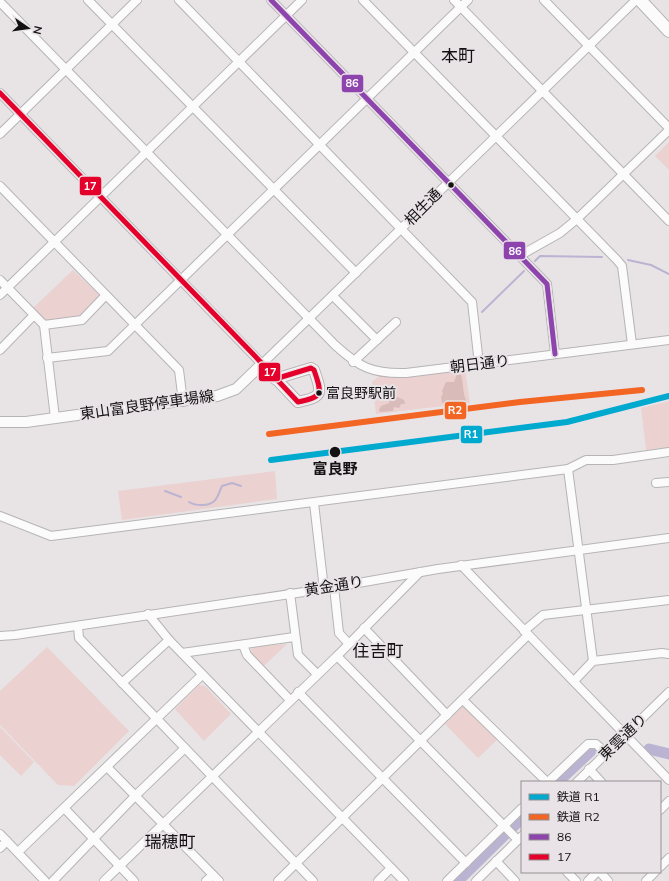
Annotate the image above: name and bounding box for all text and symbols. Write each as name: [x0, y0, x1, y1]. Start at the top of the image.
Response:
north arrow: [8, 8, 48, 48]
text: N: [30, 25, 45, 36]
district label: 本町: [441, 45, 475, 66]
line badge: 86: [341, 74, 364, 93]
text: 86: [345, 76, 359, 90]
line badge: 17: [79, 176, 102, 196]
text: 17: [83, 179, 97, 193]
unlabelled marker: [446, 180, 456, 190]
street label: 相生通: [400, 184, 445, 229]
line badge: 86: [503, 241, 526, 260]
text: 86: [508, 244, 522, 258]
street label: 朝日通り: [449, 350, 511, 377]
line badge: 17: [258, 362, 281, 382]
text: 17: [263, 365, 277, 379]
place label: 富良野駅前: [326, 384, 396, 402]
street label: 東山富良野停車場線: [79, 386, 215, 423]
marker: 富良野駅前: [314, 388, 324, 398]
line badge: R2: [444, 401, 467, 420]
text: R2: [448, 403, 463, 417]
line badge: R1: [460, 425, 483, 444]
text: R1: [464, 427, 479, 441]
marker: 富良野: [328, 445, 342, 459]
place label: 富良野: [312, 459, 358, 478]
street label: 黄金通り: [303, 571, 365, 600]
district label: 住吉町: [353, 640, 404, 661]
street label: 東雲通り: [594, 709, 651, 764]
legend: [521, 781, 661, 873]
text: 鉄道 R1: [557, 789, 600, 804]
text: 鉄道 R2: [557, 809, 600, 824]
text: 86: [557, 829, 571, 844]
district label: 瑞穂町: [145, 831, 196, 852]
text: 17: [557, 849, 571, 864]

